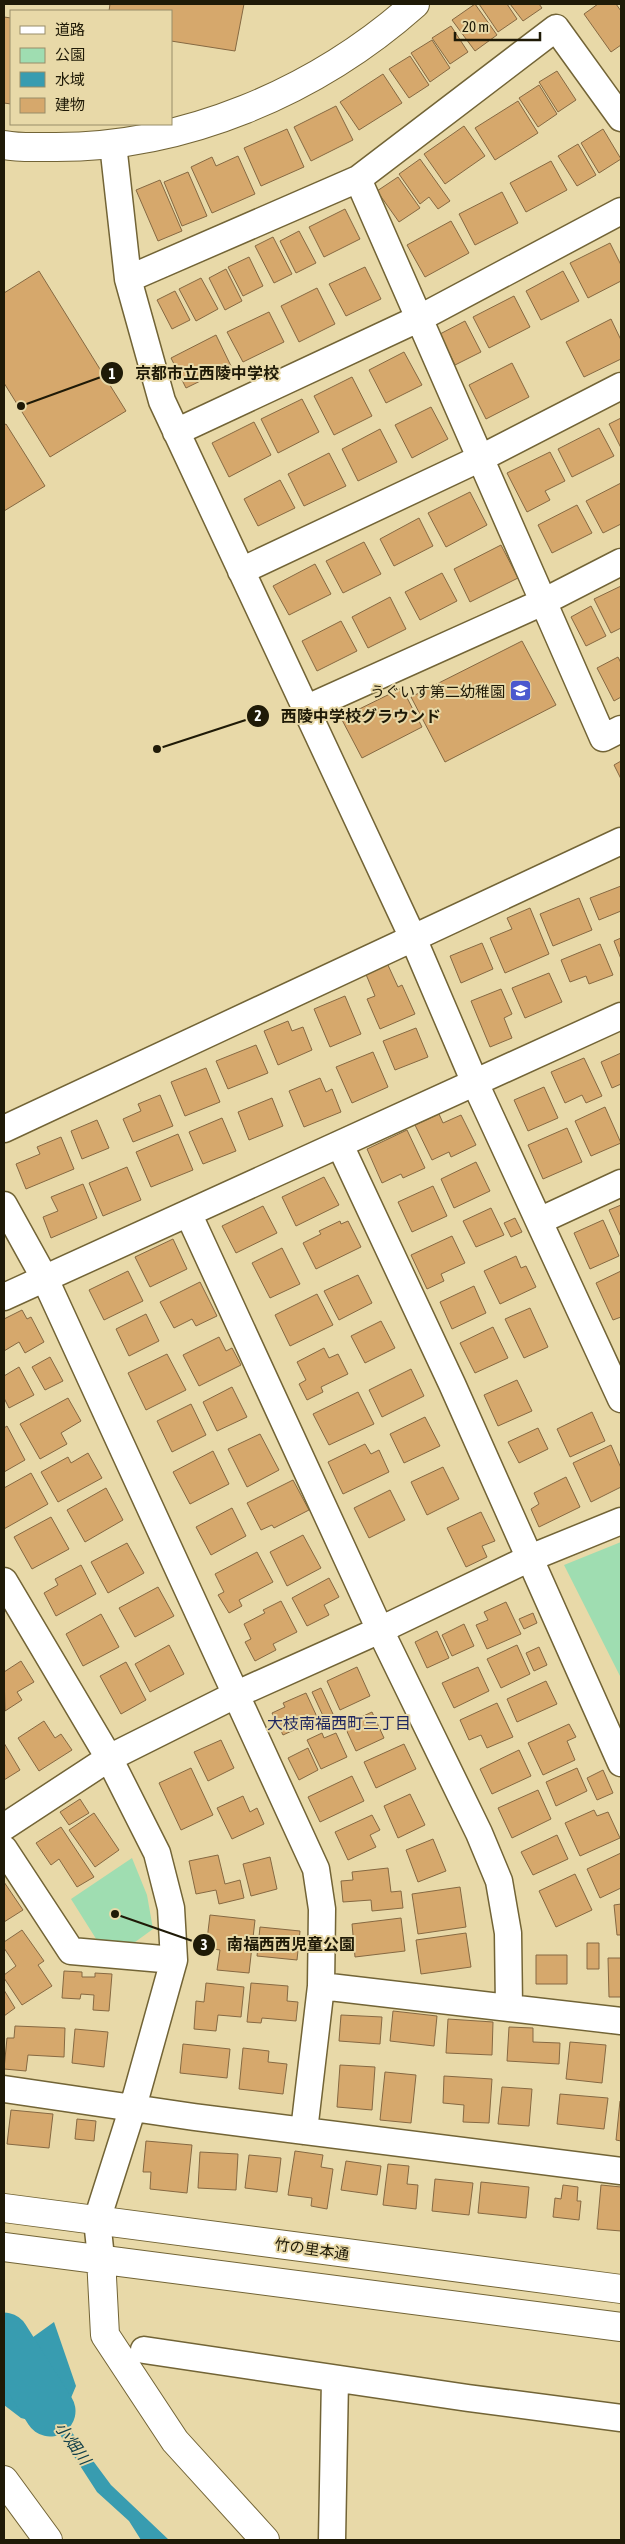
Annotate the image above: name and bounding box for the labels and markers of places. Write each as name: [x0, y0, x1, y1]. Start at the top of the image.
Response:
callout: 京都市立西陵中学校: [100, 358, 289, 389]
school or university icon: うぐいす第二幼稚園: [509, 679, 533, 703]
place label: うぐいす第二幼稚園: [370, 683, 505, 700]
callout: 西陵中学校グラウンド: [246, 700, 451, 731]
callout: 南福西西児童公園: [192, 1929, 365, 1960]

